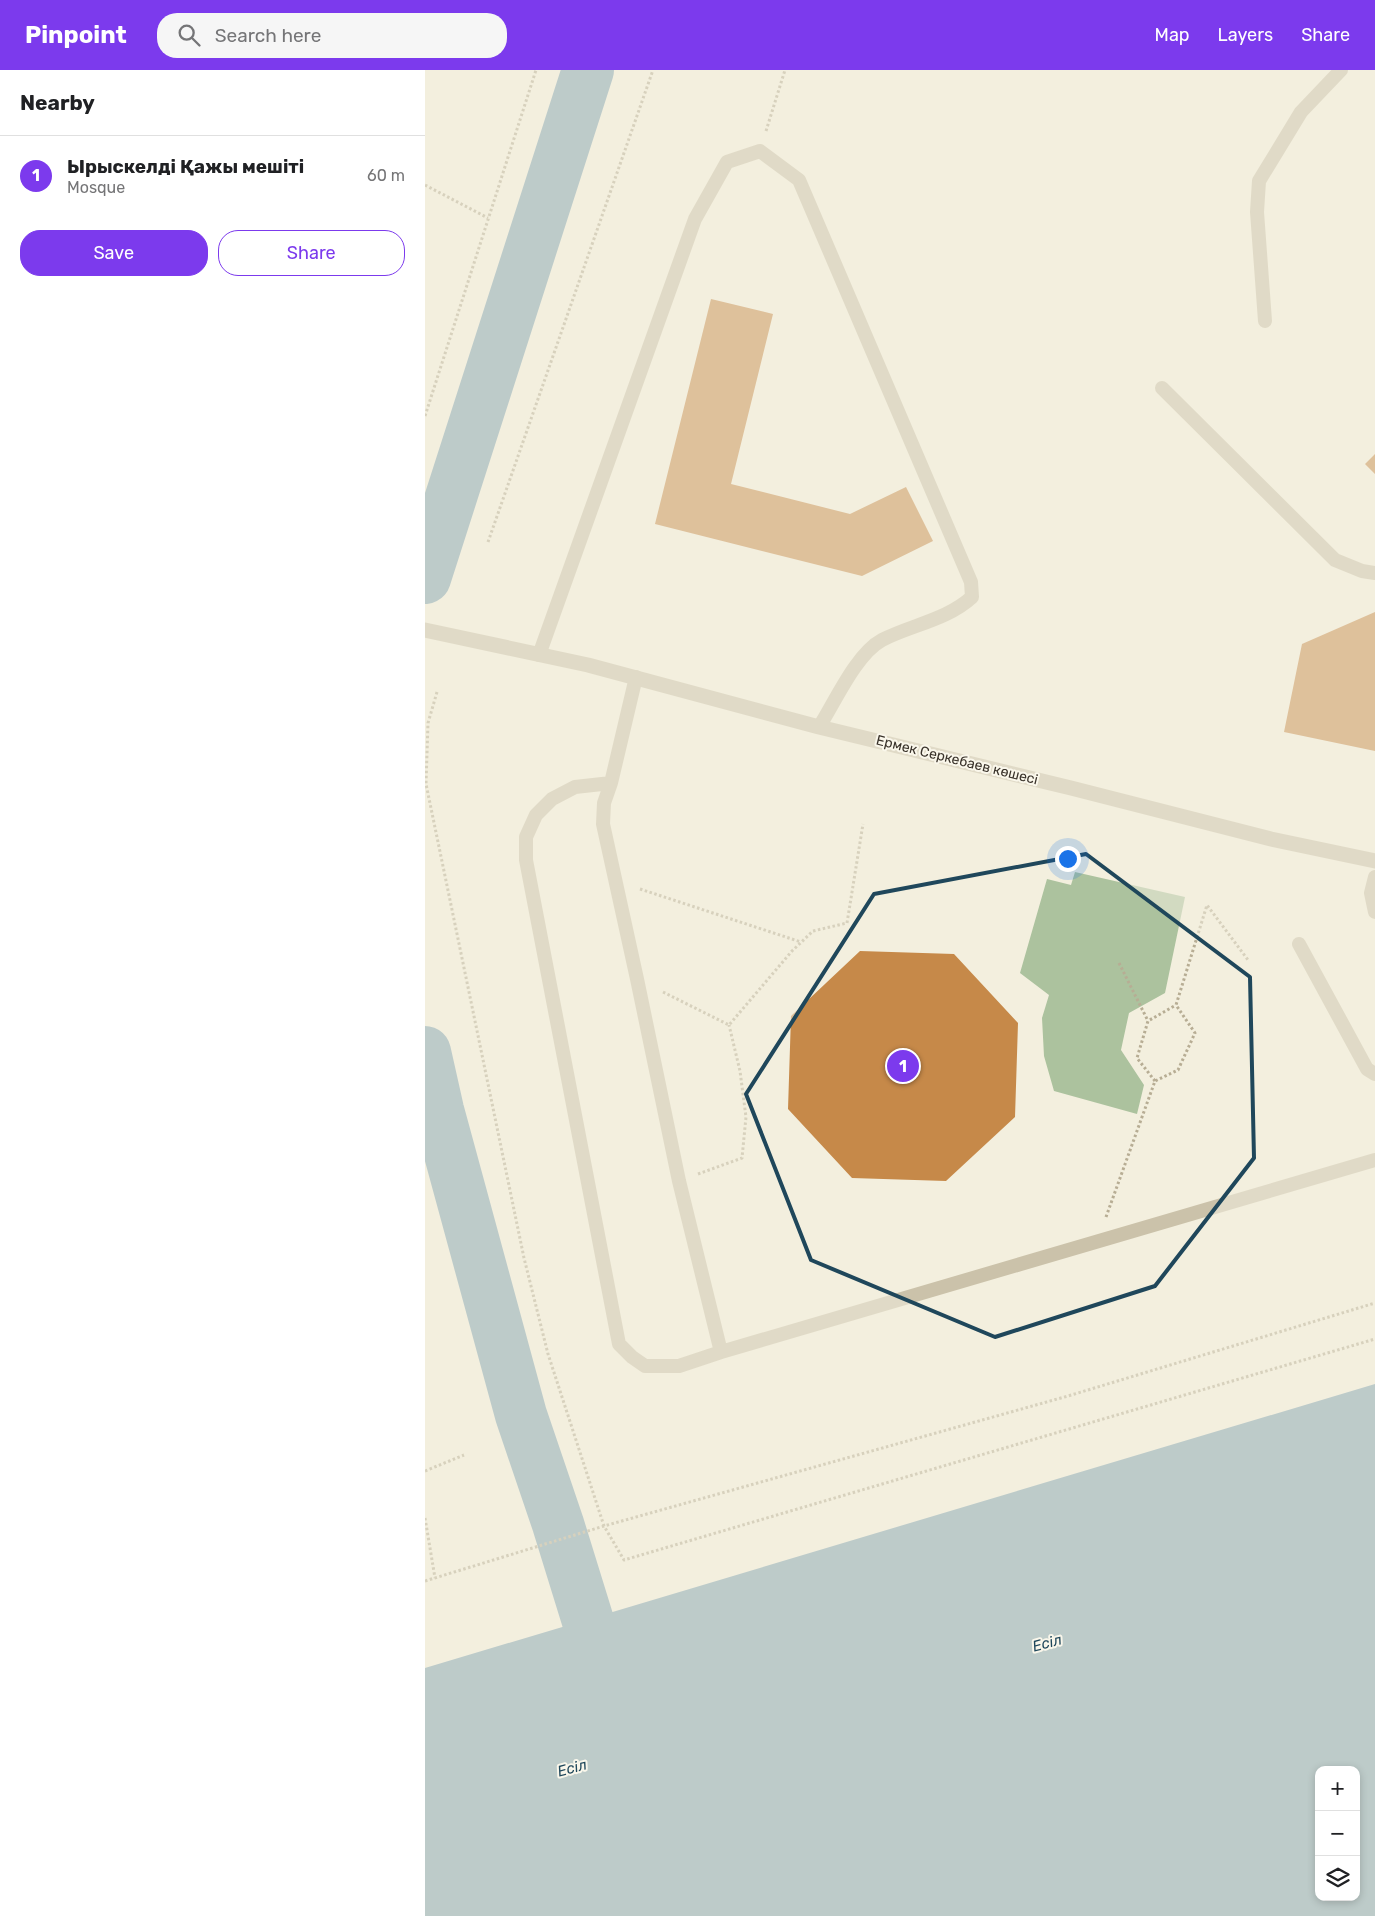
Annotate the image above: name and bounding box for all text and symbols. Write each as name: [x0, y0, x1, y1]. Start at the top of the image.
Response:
search box: [157, 13, 507, 58]
text: Pinpoint: [25, 21, 127, 49]
icon: search: [175, 21, 203, 49]
text: Search here: [215, 24, 321, 47]
text: Map: [1155, 24, 1190, 46]
text: Layers: [1218, 24, 1273, 46]
text: Share: [1301, 24, 1350, 46]
text: Nearby: [20, 90, 95, 115]
text: Ырыскелді Қажы мешіті: [67, 155, 304, 178]
text: 1: [32, 166, 40, 185]
text: 60 m: [367, 166, 405, 185]
text: Mosque: [67, 178, 125, 197]
button: Save: [20, 230, 208, 276]
button: Share: [218, 230, 405, 276]
street label: Ермек Серкебаев көшесі: [874, 732, 1040, 788]
your location: [1055, 846, 1081, 872]
pin: 1: [887, 1047, 919, 1085]
water label: Есіл: [1030, 1630, 1064, 1656]
water label: Есіл: [555, 1755, 589, 1781]
map controls: [1315, 1766, 1360, 1901]
button: +: [1315, 1766, 1360, 1811]
button: −: [1315, 1811, 1360, 1856]
button: layers: [1315, 1856, 1360, 1901]

